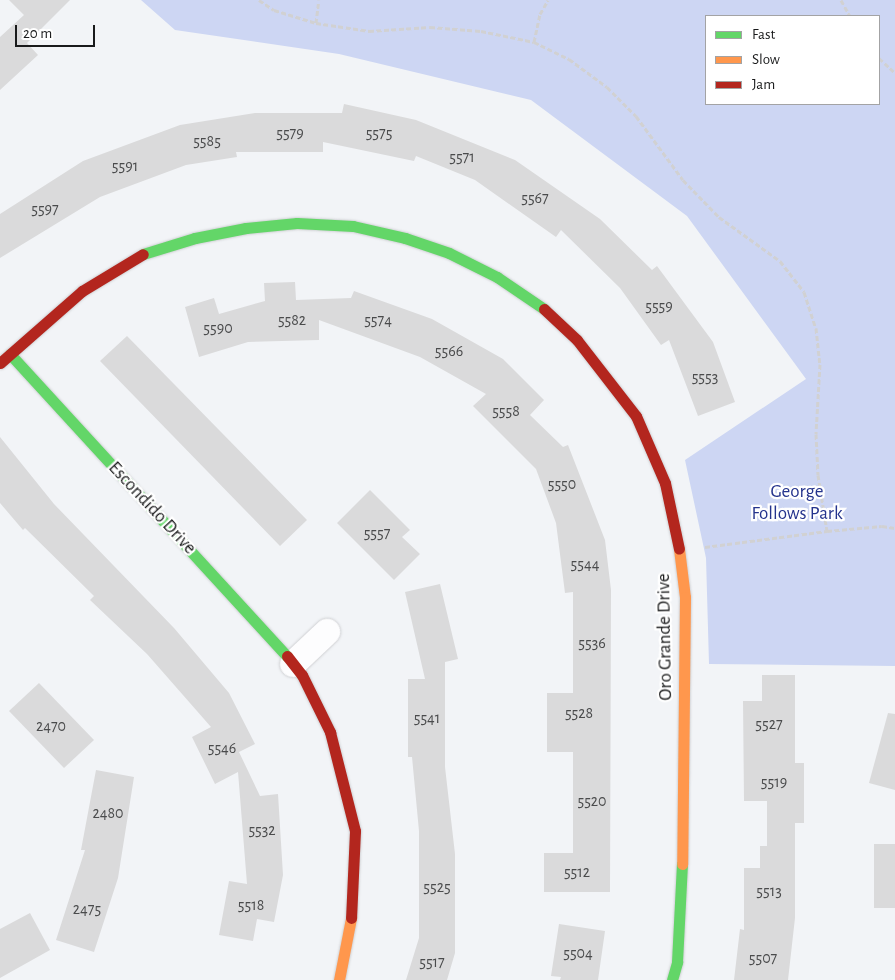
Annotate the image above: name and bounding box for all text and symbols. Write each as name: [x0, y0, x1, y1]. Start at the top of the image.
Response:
scale bar: [18, 15, 98, 47]
legend: [705, 15, 880, 105]
text: 20 m: [23, 26, 52, 41]
text: Fast: [752, 27, 775, 42]
text: Slow: [752, 52, 780, 67]
text: Jam: [752, 77, 775, 92]
house number: 5579: [276, 123, 304, 143]
house number: 5575: [366, 123, 392, 143]
house number: 5585: [193, 131, 221, 151]
house number: 5571: [449, 147, 475, 167]
house number: 5591: [112, 156, 138, 176]
house number: 5567: [521, 188, 549, 208]
house number: 5597: [31, 199, 59, 219]
house number: 5559: [645, 296, 673, 316]
house number: 5582: [278, 310, 306, 330]
house number: 5574: [364, 310, 392, 330]
house number: 5590: [203, 318, 233, 338]
house number: 5566: [435, 341, 463, 361]
house number: 5553: [692, 367, 718, 387]
house number: 5558: [492, 401, 520, 421]
street label: Escondido Drive: [103, 457, 201, 559]
house number: 5550: [548, 474, 576, 494]
park label: George Follows Park: [751, 481, 843, 525]
house number: 5557: [364, 523, 390, 543]
house number: 5544: [571, 554, 599, 574]
street label: Oro Grande Drive: [652, 573, 678, 701]
house number: 5536: [578, 633, 606, 653]
house number: 5528: [565, 703, 593, 723]
house number: 5541: [414, 708, 440, 728]
house number: 5527: [755, 714, 783, 734]
house number: 2470: [36, 716, 66, 736]
house number: 5546: [208, 738, 236, 758]
house number: 5519: [761, 772, 787, 792]
house number: 5520: [577, 791, 607, 811]
house number: 2480: [92, 803, 124, 823]
house number: 5532: [248, 820, 276, 840]
house number: 5512: [564, 862, 590, 882]
house number: 5525: [423, 877, 451, 897]
house number: 5513: [756, 881, 782, 901]
house number: 5518: [238, 895, 264, 915]
house number: 2475: [73, 899, 101, 919]
house number: 5504: [563, 943, 593, 963]
house number: 5507: [749, 948, 777, 968]
house number: 5517: [419, 952, 445, 972]

